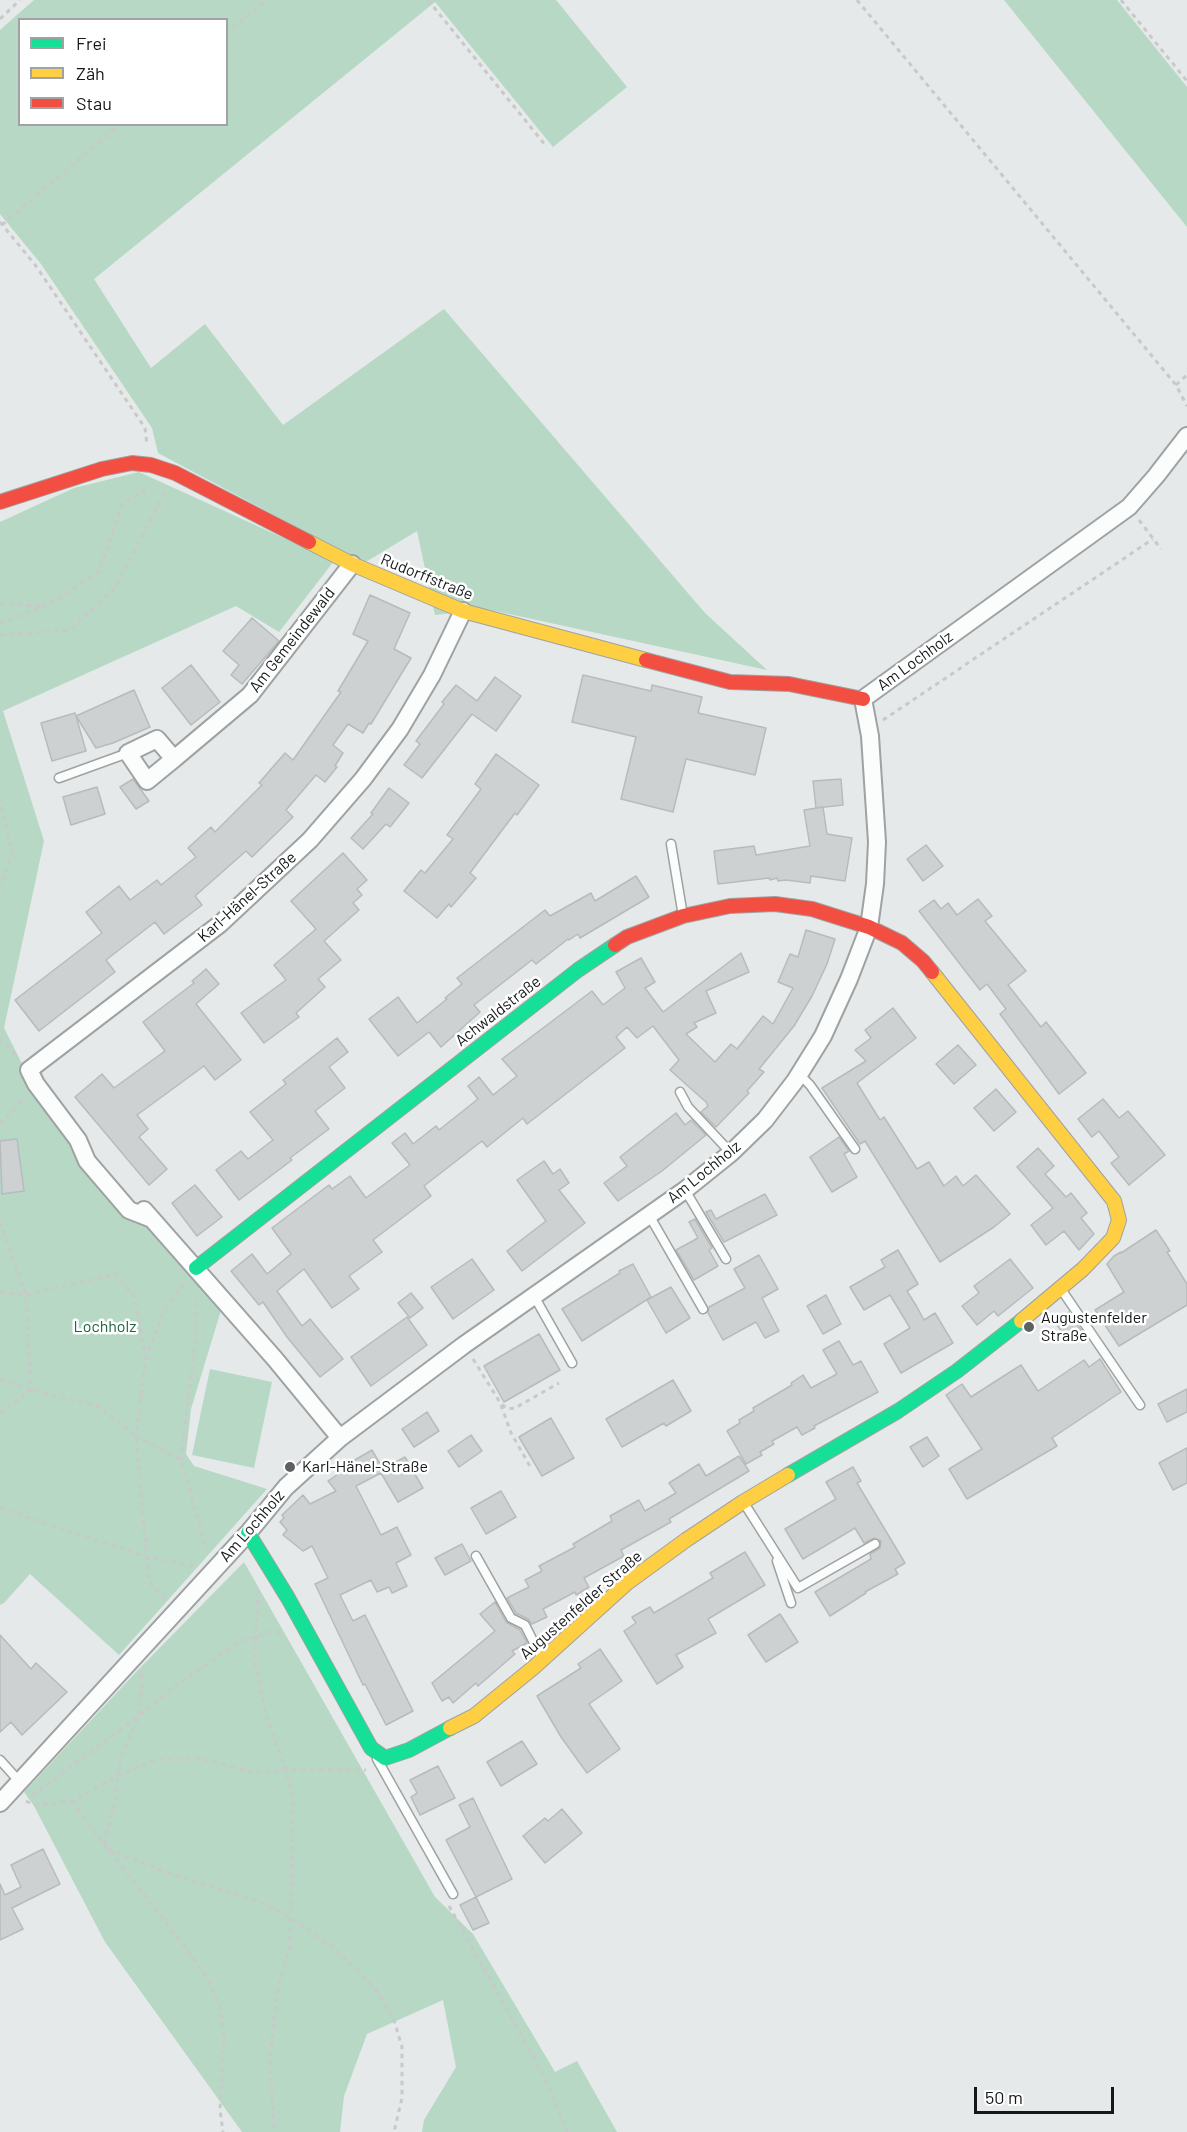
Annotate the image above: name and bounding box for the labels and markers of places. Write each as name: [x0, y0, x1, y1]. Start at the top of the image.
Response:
place label: Augustenfelder Straße: [1041, 1308, 1147, 1346]
marker: Augustenfelder Straße: [1022, 1320, 1036, 1334]
place label: Karl-Hänel-Straße: [302, 1457, 428, 1477]
marker: Karl-Hänel-Straße: [283, 1460, 297, 1474]

